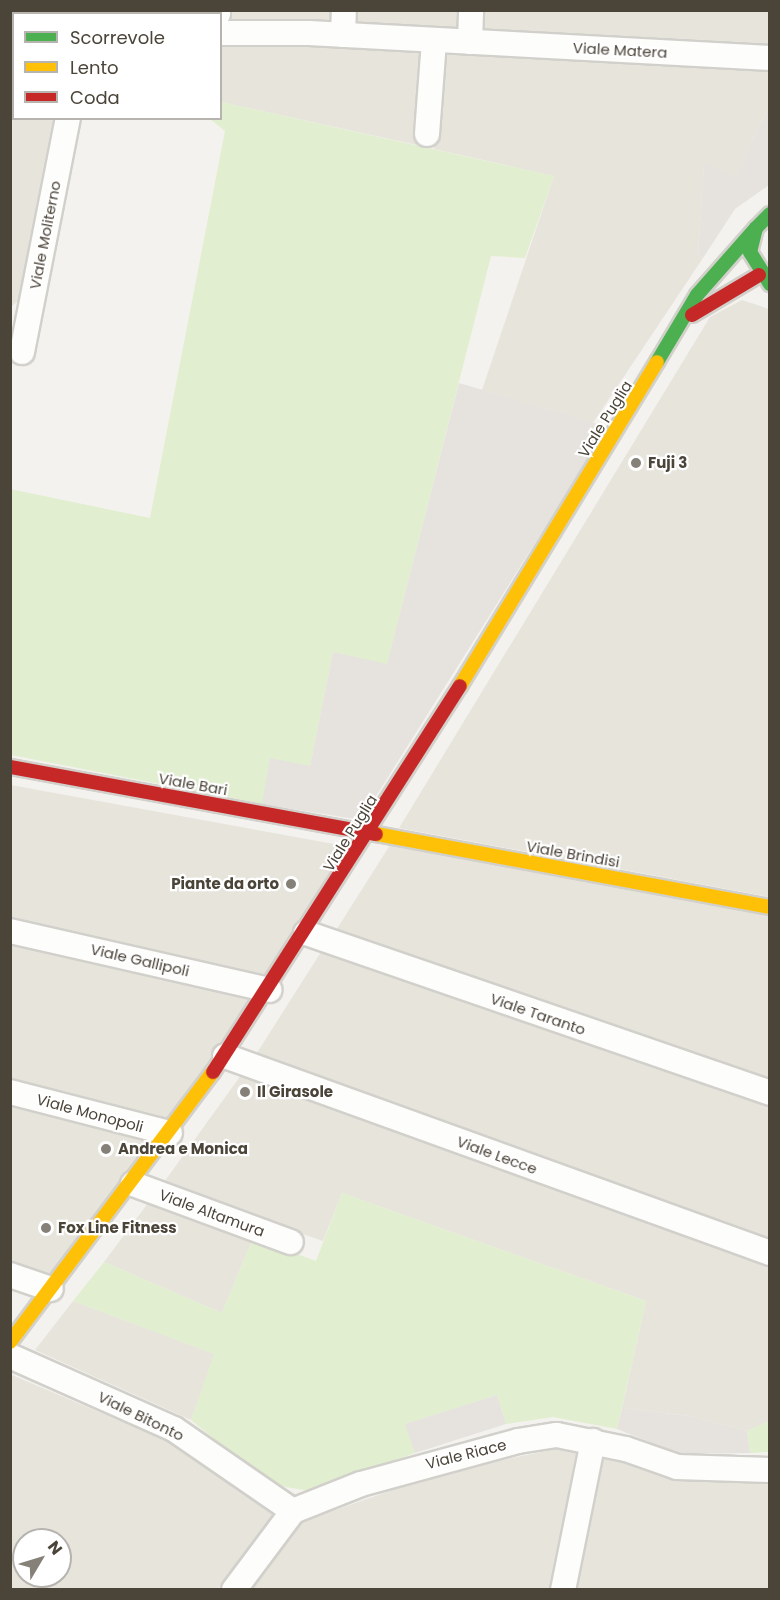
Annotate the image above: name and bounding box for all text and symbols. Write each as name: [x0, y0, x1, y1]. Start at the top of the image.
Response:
legend: [12, 12, 222, 120]
text: Scorrevole: [70, 25, 165, 50]
street label: Viale Matera: [572, 39, 668, 61]
text: Lento: [70, 55, 119, 80]
text: Coda: [70, 85, 120, 110]
street label: Viale Moliterno: [26, 179, 64, 291]
street label: Viale Puglia: [574, 377, 636, 461]
place label: Fuji 3: [648, 454, 687, 472]
marker: Fuji 3: [629, 456, 643, 470]
street label: Viale Bari: [157, 769, 229, 799]
street label: Viale Puglia: [319, 791, 381, 875]
street label: Viale Brindisi: [525, 837, 621, 871]
place label: Piante da orto: [171, 875, 279, 893]
marker: Piante da orto: [284, 877, 298, 891]
street label: Viale Gallipoli: [89, 940, 191, 980]
street label: Viale Taranto: [488, 989, 588, 1039]
place label: Il Girasole: [257, 1083, 333, 1101]
marker: Il Girasole: [238, 1085, 252, 1099]
street label: Viale Monopoli: [35, 1090, 145, 1136]
street label: Viale Lecce: [454, 1132, 540, 1178]
place label: Andrea e Monica: [118, 1140, 248, 1158]
marker: Andrea e Monica: [99, 1142, 113, 1156]
street label: Viale Altamura: [157, 1186, 267, 1240]
place label: Fox Line Fitness: [58, 1219, 177, 1237]
marker: Fox Line Fitness: [39, 1221, 53, 1235]
street label: Viale Bitonto: [95, 1387, 187, 1445]
street label: Viale Riace: [424, 1435, 508, 1473]
north arrow: [12, 1528, 72, 1588]
text: N: [42, 1536, 68, 1560]

